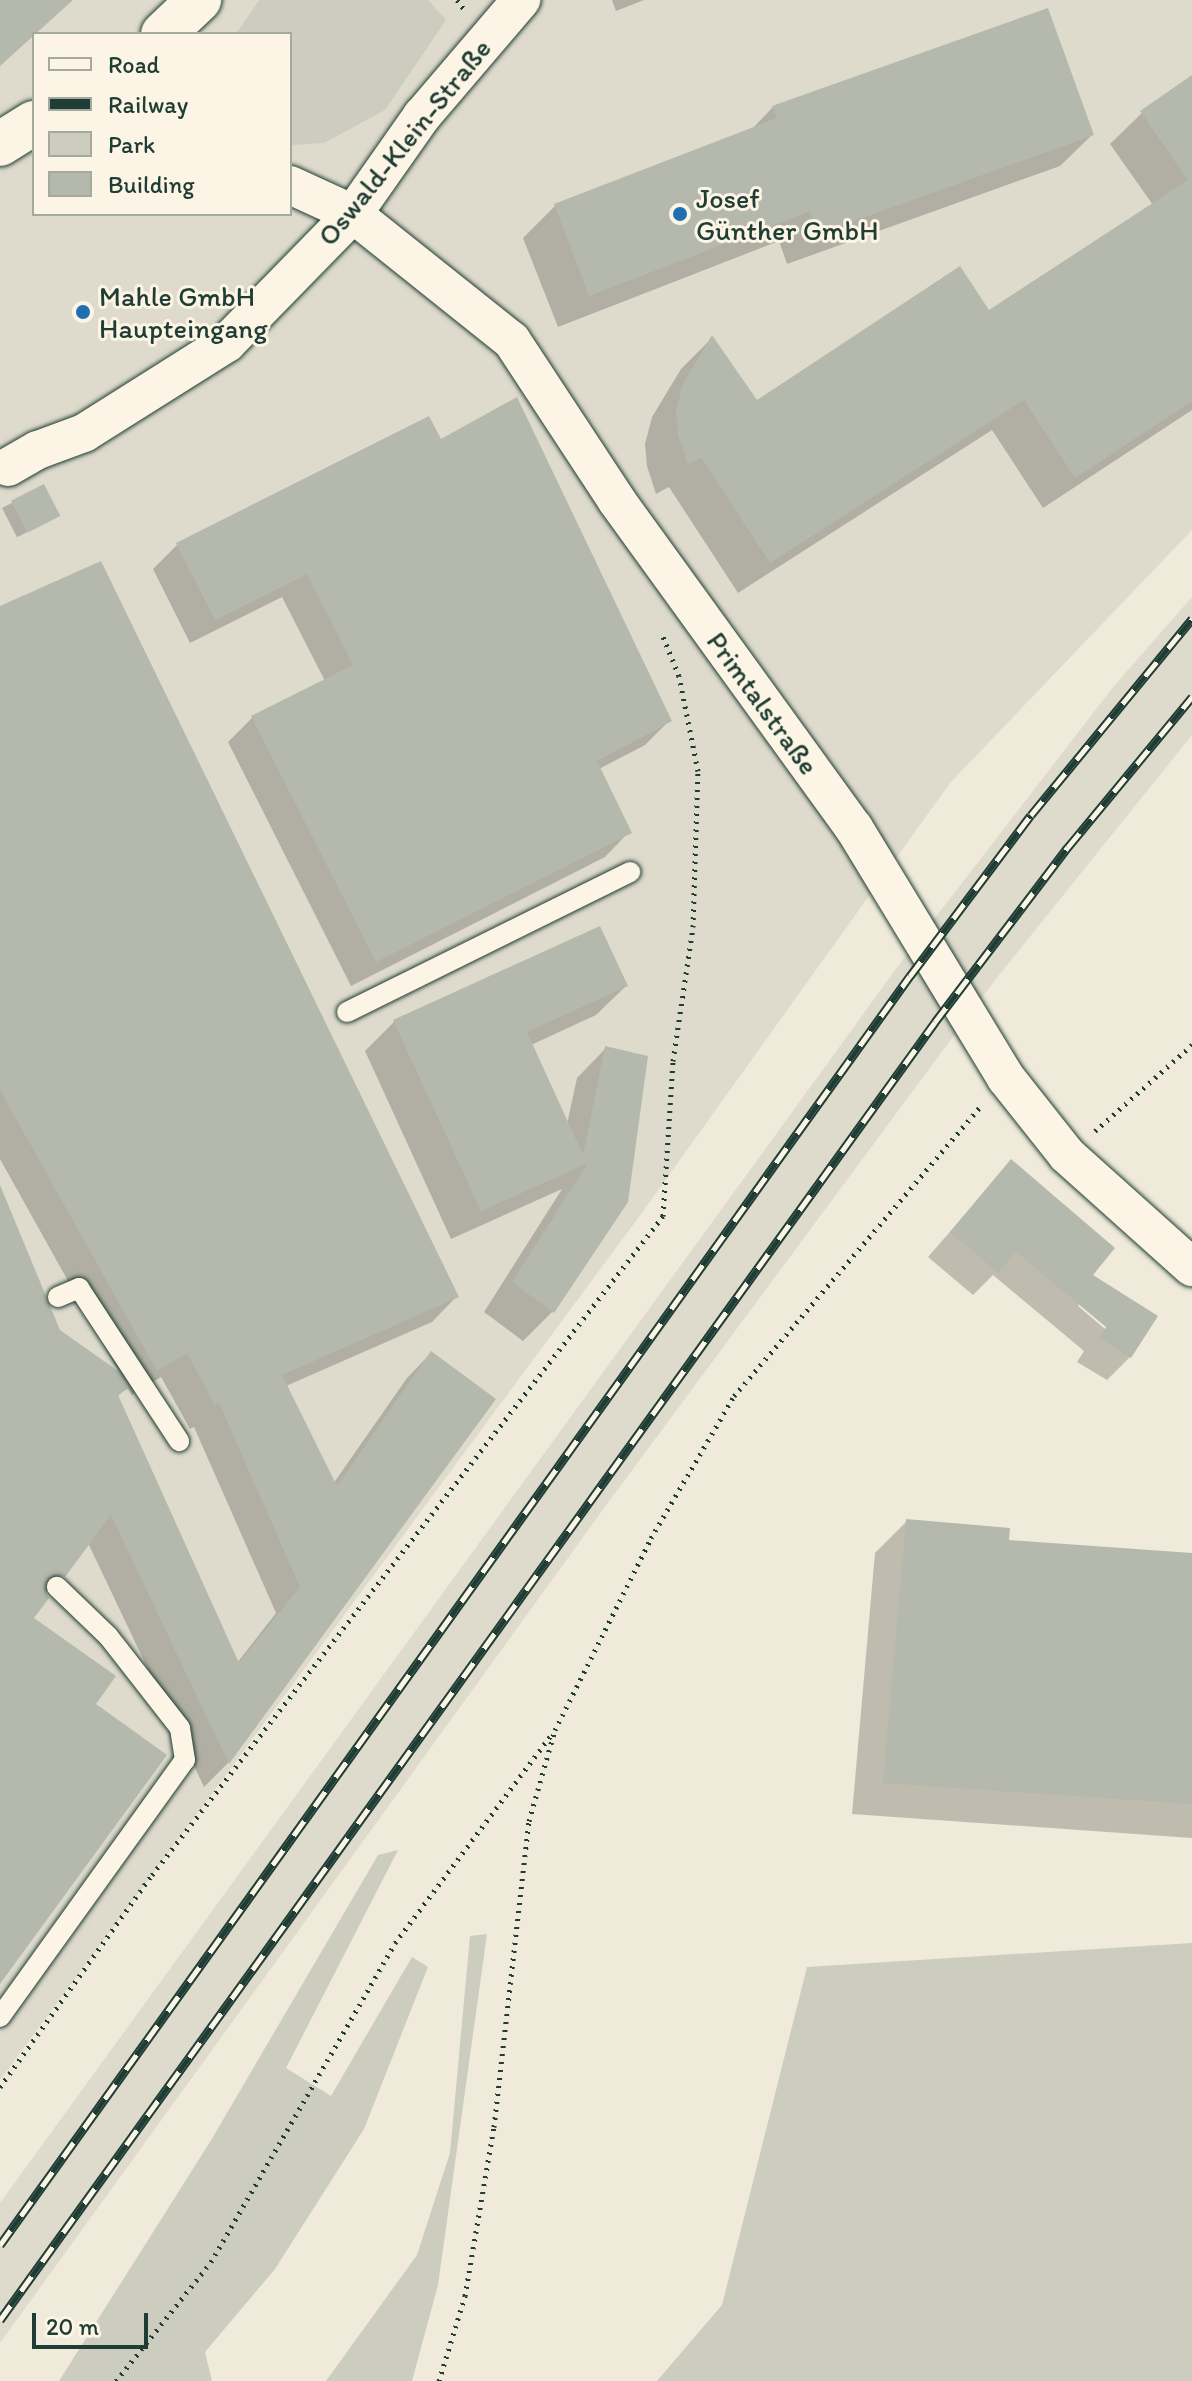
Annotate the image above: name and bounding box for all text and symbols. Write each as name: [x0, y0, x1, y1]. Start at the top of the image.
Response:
legend: [32, 32, 292, 216]
street label: Oswald-Klein-Straße: [310, 32, 498, 252]
text: Road: [108, 50, 160, 79]
text: Railway: [108, 90, 188, 119]
text: Park: [108, 130, 155, 159]
text: Building: [108, 170, 195, 199]
place label: Josef Günther GmbH: [696, 181, 880, 247]
marker: Josef Günther GmbH: [671, 205, 689, 223]
place label: Mahle GmbH Haupteingang: [99, 279, 268, 345]
marker: Mahle GmbH Haupteingang: [74, 303, 92, 321]
street label: Primtalstraße: [700, 625, 826, 781]
scale bar: [36, 2297, 152, 2347]
text: 20 m: [46, 2312, 99, 2341]

